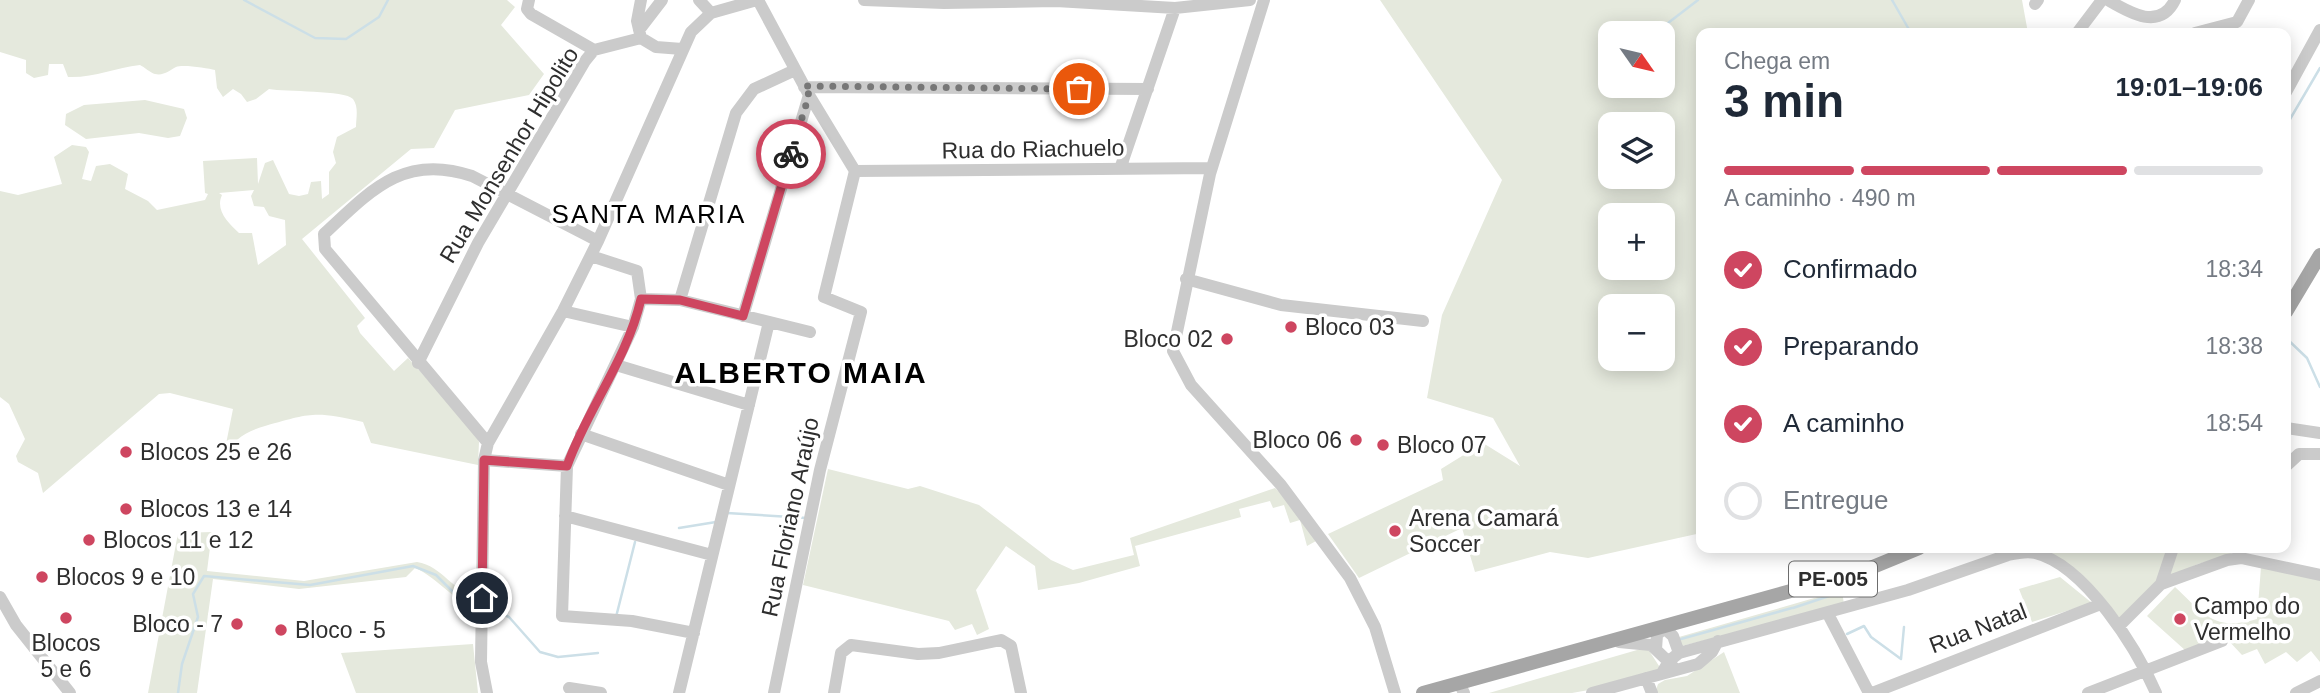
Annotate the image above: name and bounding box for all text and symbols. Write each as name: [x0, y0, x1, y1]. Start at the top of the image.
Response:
north arrow: [1598, 21, 1675, 98]
map controls: [1598, 21, 1675, 371]
street label: Rua Monsenhor Hipolito: [434, 43, 584, 267]
text: Chega em: [1724, 48, 1830, 74]
pin: [1049, 59, 1109, 119]
icon: bag: [1060, 70, 1098, 108]
text: 19:01–19:06: [2116, 72, 2263, 102]
text: 3 min: [1724, 75, 1844, 127]
button: layers: [1598, 112, 1675, 189]
courier: [756, 119, 826, 189]
street label: Rua do Riachuelo: [941, 134, 1125, 164]
icon: bike: [772, 135, 810, 173]
text: A caminho · 490 m: [1724, 185, 1916, 211]
district label: SANTA MARIA: [552, 199, 746, 229]
button: +: [1598, 203, 1675, 280]
icon: check: [1724, 251, 1762, 289]
text: Confirmado: [1783, 254, 1917, 284]
text: 18:34: [2205, 256, 2263, 282]
button: −: [1598, 294, 1675, 371]
place label: Bloco 03: [1305, 314, 1395, 340]
marker: Bloco 03: [1283, 319, 1299, 335]
place label: Bloco 02: [1123, 326, 1213, 352]
icon: check: [1724, 328, 1762, 366]
marker: Bloco 02: [1219, 331, 1235, 347]
text: Preparando: [1783, 331, 1919, 361]
text: 18:38: [2205, 333, 2263, 359]
district label: ALBERTO MAIA: [674, 356, 928, 389]
icon: check: [1724, 405, 1762, 443]
text: A caminho: [1783, 408, 1904, 438]
text: 18:54: [2205, 410, 2263, 436]
street label: Rua Floriano Araújo: [756, 415, 824, 619]
place label: Bloco 06: [1252, 427, 1342, 453]
marker: Bloco 06: [1348, 432, 1364, 448]
place label: Bloco 07: [1397, 432, 1487, 458]
marker: Bloco 07: [1375, 437, 1391, 453]
place label: Blocos 25 e 26: [140, 439, 292, 465]
marker: Blocos 25 e 26: [118, 444, 134, 460]
text: Entregue: [1783, 485, 1889, 515]
place label: Blocos 13 e 14: [140, 496, 292, 522]
marker: Blocos 13 e 14: [118, 501, 134, 517]
place label: Arena Camará Soccer: [1409, 505, 1559, 557]
marker: Arena Camará Soccer: [1387, 523, 1403, 539]
place label: Blocos 11 e 12: [103, 527, 253, 553]
marker: Blocos 11 e 12: [81, 532, 97, 548]
road number: PE-005: [1789, 562, 1877, 596]
place label: Blocos 9 e 10: [56, 564, 195, 590]
pin: [452, 568, 512, 628]
marker: Blocos 9 e 10: [34, 569, 50, 585]
icon: home: [463, 579, 501, 617]
place label: Campo do Vermelho: [2194, 593, 2300, 645]
street label: Rua Natal: [1926, 598, 2030, 658]
marker: Blocos 5 e 6: [58, 610, 74, 626]
place label: Bloco - 7: [132, 611, 223, 637]
marker: Campo do Vermelho: [2172, 611, 2188, 627]
marker: Bloco - 7: [229, 616, 245, 632]
place label: Bloco - 5: [295, 617, 386, 643]
marker: Bloco - 5: [273, 622, 289, 638]
place label: Blocos 5 e 6: [31, 630, 101, 682]

